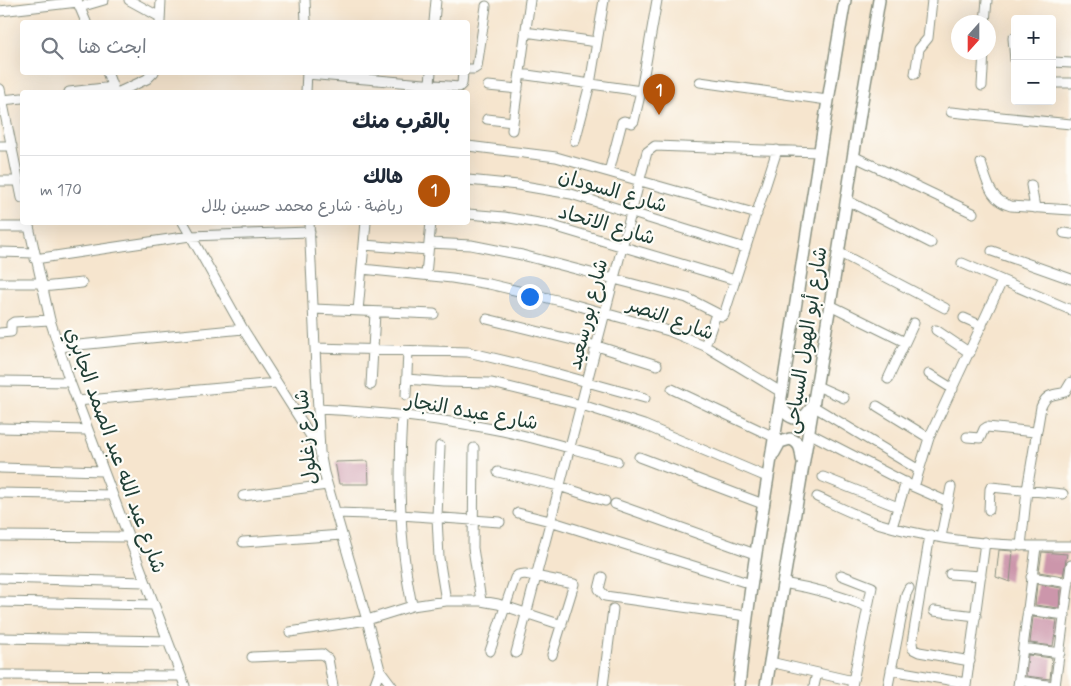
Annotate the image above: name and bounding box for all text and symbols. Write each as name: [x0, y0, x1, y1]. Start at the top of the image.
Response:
north arrow: [951, 15, 996, 60]
map controls: [1011, 15, 1056, 105]
button: +: [1011, 15, 1056, 60]
search box: [20, 20, 470, 75]
icon: search: [38, 34, 66, 62]
text: ابحث هنا: [78, 35, 147, 60]
button: −: [1011, 60, 1056, 105]
pin: 1: [643, 74, 675, 115]
text: بالقرب منك: [352, 108, 450, 136]
street label: شارع السودان: [555, 163, 670, 220]
text: هالك: [363, 165, 403, 190]
text: 170 m: [40, 180, 82, 201]
text: 1: [430, 180, 438, 201]
text: رياضة · شارع محمد حسين بلال: [201, 196, 403, 217]
street label: شارع الاتحاد: [555, 199, 658, 252]
street label: شارع أبو الهول السياحى: [778, 245, 835, 436]
street label: شارع بورسعيد: [562, 256, 615, 373]
your location: [517, 284, 543, 310]
street label: شارع النصر: [622, 291, 718, 348]
street label: شارع عبد الله عبد الصمد الجابري: [57, 324, 172, 577]
street label: شارع عبده النجار: [402, 387, 540, 437]
street label: شارع زغلول: [288, 388, 325, 486]

